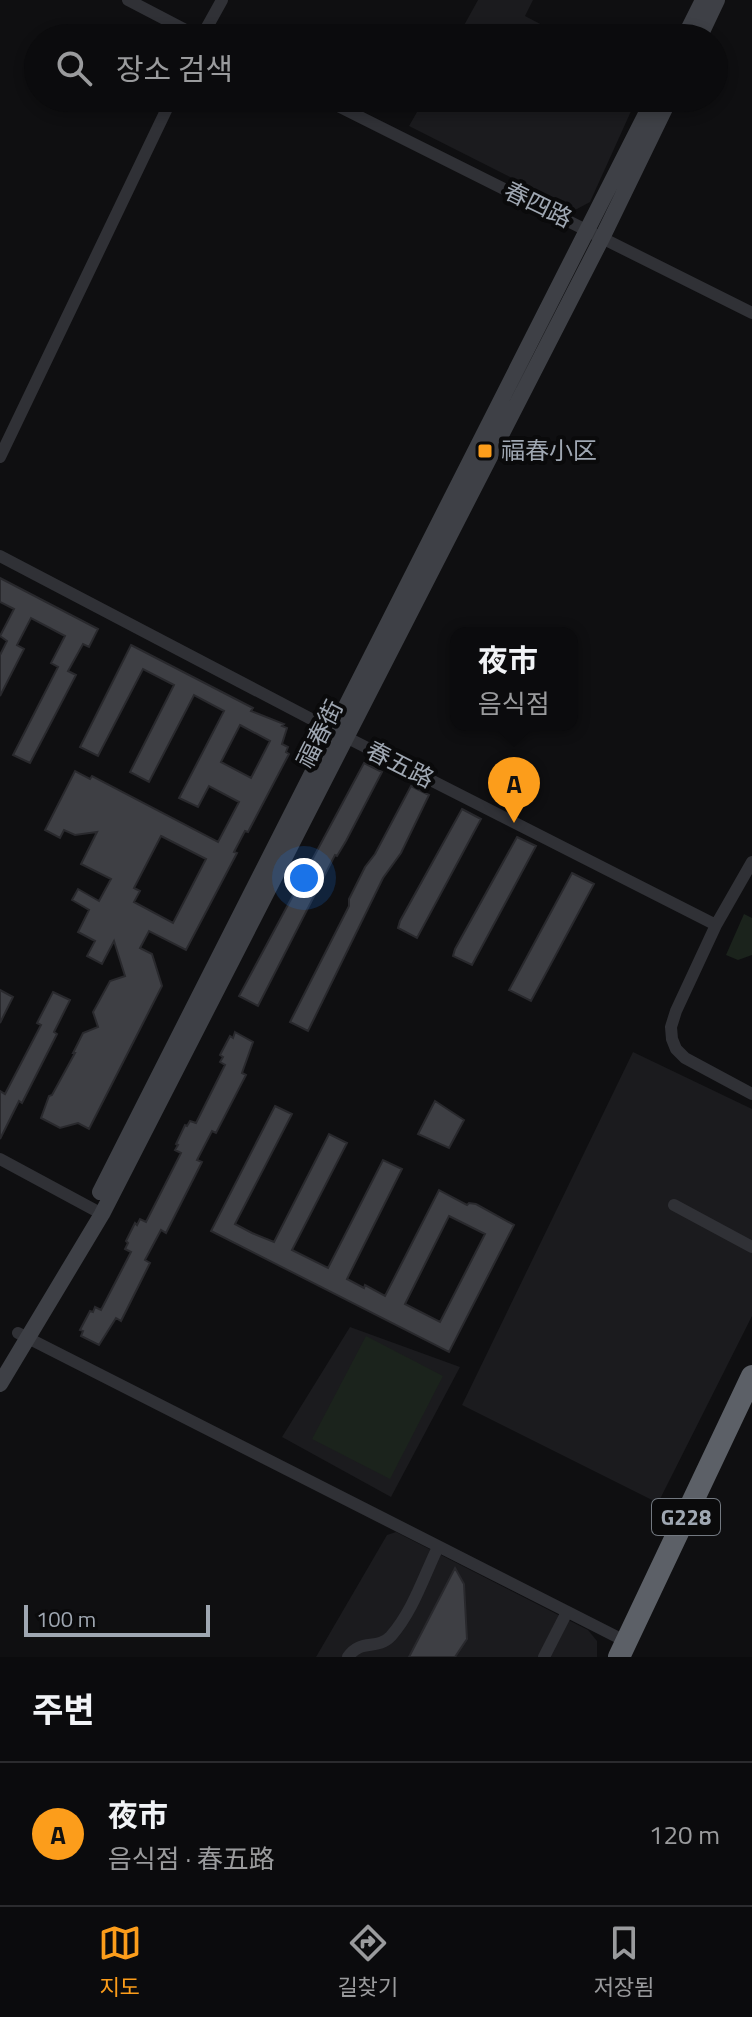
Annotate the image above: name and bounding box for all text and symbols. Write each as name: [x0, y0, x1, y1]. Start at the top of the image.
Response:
search box: [24, 24, 728, 112]
icon: search: [52, 46, 96, 90]
text: 장소 검색: [116, 46, 233, 92]
street label: 春四路: [498, 172, 579, 236]
place label: 福春小区: [501, 432, 597, 468]
marker: 福春小区: [476, 442, 494, 460]
popup: [450, 627, 578, 731]
text: 夜市: [478, 637, 538, 683]
text: 음식점: [478, 684, 550, 723]
street label: 福春街: [287, 693, 351, 774]
street label: 春五路: [360, 732, 441, 796]
pin: A: [488, 757, 540, 823]
your location: [284, 858, 324, 898]
road number: G228: [652, 1499, 720, 1535]
scale bar: [24, 1601, 210, 1637]
text: 100 m: [36, 1602, 96, 1636]
text: 주변: [32, 1683, 95, 1735]
text: 夜市: [108, 1792, 168, 1838]
text: A: [50, 1815, 66, 1854]
text: 120 m: [649, 1815, 720, 1854]
text: 음식점 · 春五路: [108, 1839, 275, 1878]
tab: 지도: [98, 1921, 142, 2004]
tab: 길찾기: [337, 1921, 398, 2004]
tab: 저장됨: [593, 1921, 654, 2004]

